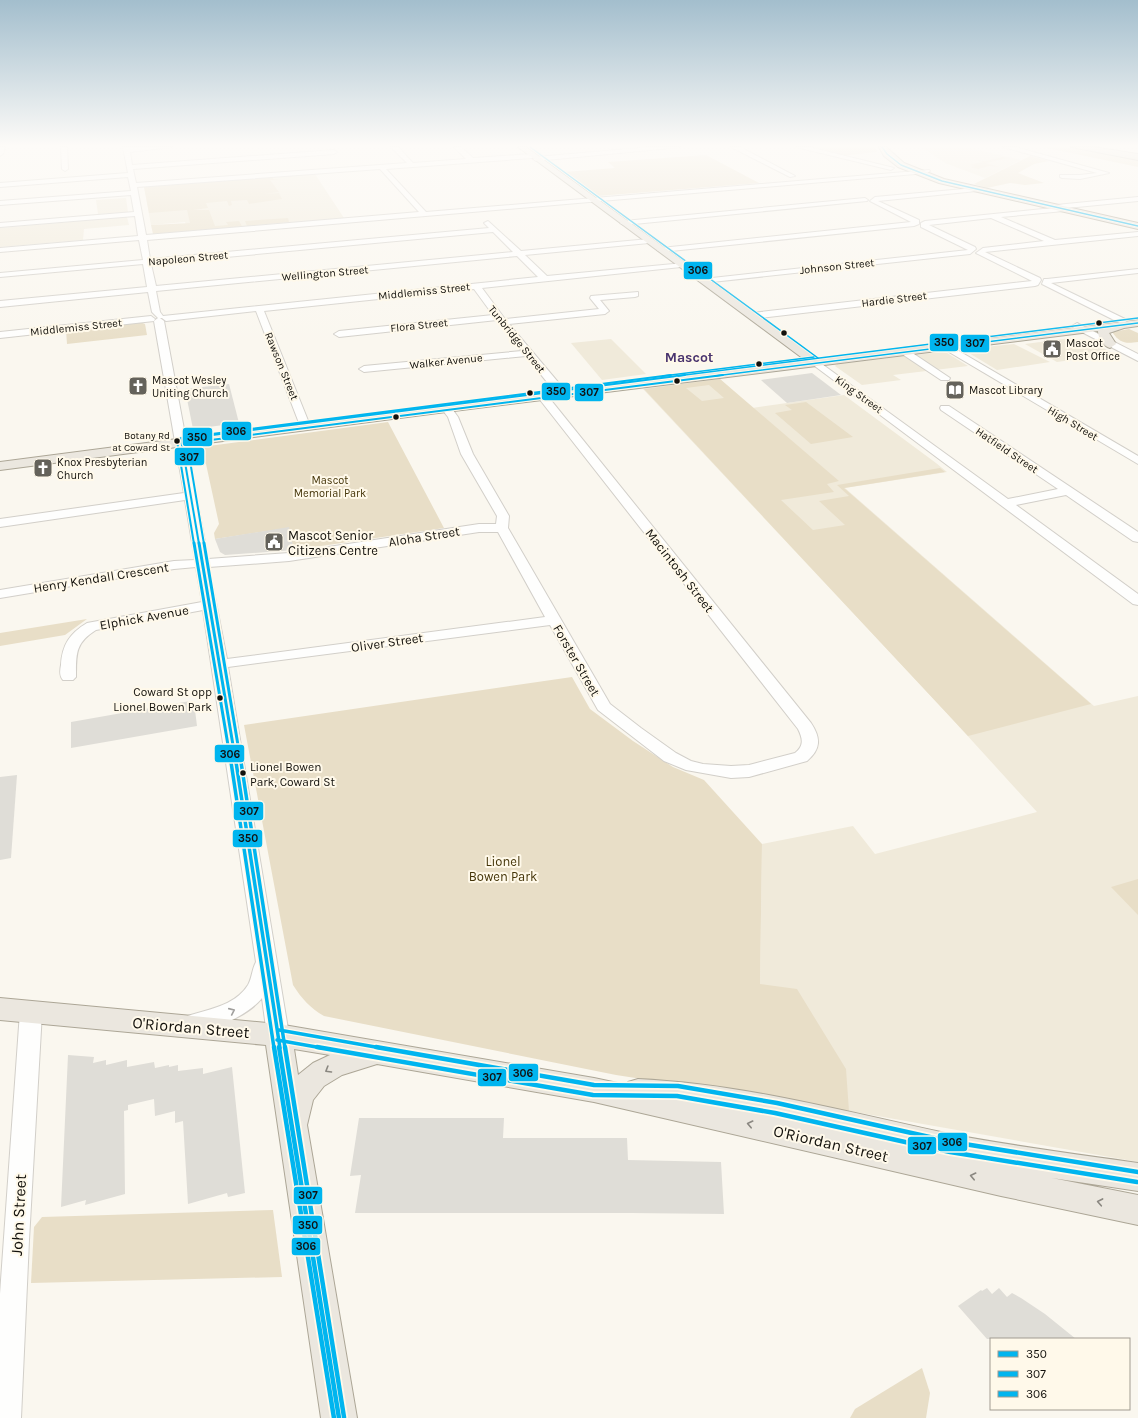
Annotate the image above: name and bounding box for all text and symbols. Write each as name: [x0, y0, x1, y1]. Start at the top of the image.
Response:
street label: Napoleon Street: [148, 249, 229, 268]
street label: Johnson Street: [799, 256, 875, 277]
line badge: 306: [683, 261, 713, 280]
street label: Wellington Street: [281, 263, 369, 284]
text: 306: [688, 264, 709, 277]
street label: Middlemiss Street: [377, 280, 471, 303]
street label: Hardie Street: [861, 289, 927, 310]
street label: Tunbridge Street: [485, 303, 548, 376]
street label: Middlemiss Street: [29, 316, 123, 339]
street label: Flora Street: [390, 316, 448, 335]
unlabelled marker: [1094, 318, 1104, 328]
unlabelled marker: [779, 328, 789, 338]
street label: Rawson Street: [262, 330, 301, 402]
line badge: 350: [929, 333, 959, 352]
line badge: 307: [960, 334, 990, 353]
text: 350: [934, 336, 954, 349]
text: 307: [965, 337, 985, 350]
place label: Mascot Post Office: [1066, 337, 1120, 363]
public building icon: Mascot Post Office: [1041, 338, 1063, 360]
district label: Mascot: [665, 349, 714, 366]
street label: Walker Avenue: [409, 351, 484, 372]
unlabelled marker: [754, 359, 764, 369]
street label: King Street: [832, 373, 885, 416]
place label: Mascot Wesley Uniting Church: [152, 374, 228, 400]
church icon: Mascot Wesley Uniting Church: [127, 375, 149, 397]
unlabelled marker: [672, 376, 682, 386]
library icon: Mascot Library: [944, 379, 966, 401]
line badge: 350: [541, 382, 571, 401]
line badge: 307: [574, 383, 604, 402]
place label: Mascot Library: [969, 384, 1043, 397]
text: 350: [546, 385, 566, 398]
text: 307: [579, 386, 599, 399]
unlabelled marker: [525, 388, 535, 398]
street label: High Street: [1045, 403, 1100, 443]
unlabelled marker: [391, 412, 401, 422]
line badge: 306: [221, 421, 252, 441]
text: 306: [226, 425, 247, 438]
street label: Hatfield Street: [973, 425, 1040, 476]
line badge: 350: [182, 427, 213, 447]
place label: Botany Rd at Coward St: [112, 430, 170, 454]
text: 350: [187, 431, 207, 444]
marker: Botany Rd at Coward St: [172, 436, 182, 446]
line badge: 307: [174, 447, 205, 466]
text: 307: [179, 451, 199, 464]
place label: Knox Presbyterian Church: [57, 456, 147, 482]
church icon: Knox Presbyterian Church: [32, 457, 54, 479]
park label: Mascot Memorial Park: [294, 474, 366, 500]
street label: Aloha Street: [387, 523, 461, 550]
street label: Macintosh Street: [642, 525, 717, 615]
place label: Mascot Senior Citizens Centre: [288, 528, 378, 558]
public building icon: Mascot Senior Citizens Centre: [263, 531, 285, 553]
street label: Henry Kendall Crescent: [32, 559, 170, 596]
street label: Elphick Avenue: [98, 602, 190, 633]
street label: Forster Street: [550, 622, 603, 699]
street label: Oliver Street: [350, 630, 424, 655]
place label: Coward St opp Lionel Bowen Park: [113, 685, 212, 714]
marker: Coward St opp Lionel Bowen Park: [215, 693, 225, 703]
line badge: 306: [214, 744, 245, 763]
text: 306: [220, 748, 241, 761]
place label: Lionel Bowen Park, Coward St: [250, 760, 335, 789]
marker: Lionel Bowen Park, Coward St: [238, 768, 248, 778]
line badge: 307: [233, 801, 264, 821]
text: 307: [239, 805, 259, 818]
line badge: 350: [232, 829, 263, 848]
text: 350: [238, 832, 258, 845]
park label: Lionel Bowen Park: [469, 854, 537, 884]
one-way arrow: [228, 1008, 236, 1016]
street label: O'Riordan Street: [132, 1013, 250, 1042]
line badge: 306: [508, 1063, 539, 1082]
one-way arrow: [325, 1065, 332, 1072]
text: 306: [513, 1067, 534, 1080]
line badge: 307: [477, 1068, 507, 1087]
text: 307: [482, 1071, 502, 1084]
one-way arrow: [747, 1121, 754, 1129]
street label: O'Riordan Street: [772, 1121, 890, 1166]
line badge: 306: [937, 1132, 968, 1152]
line badge: 307: [907, 1136, 937, 1155]
text: 306: [942, 1136, 963, 1149]
text: 307: [912, 1140, 932, 1153]
one-way arrow: [969, 1172, 976, 1180]
street label: John Street: [7, 1173, 30, 1257]
line badge: 307: [293, 1186, 323, 1205]
text: 307: [298, 1189, 318, 1202]
one-way arrow: [1097, 1199, 1103, 1207]
line badge: 350: [292, 1215, 323, 1235]
text: 350: [298, 1219, 318, 1232]
line badge: 306: [291, 1237, 321, 1256]
text: 306: [296, 1240, 317, 1253]
legend: [990, 1338, 1130, 1410]
text: 350: [1026, 1347, 1047, 1361]
text: 307: [1026, 1367, 1046, 1381]
text: 306: [1026, 1387, 1047, 1401]

